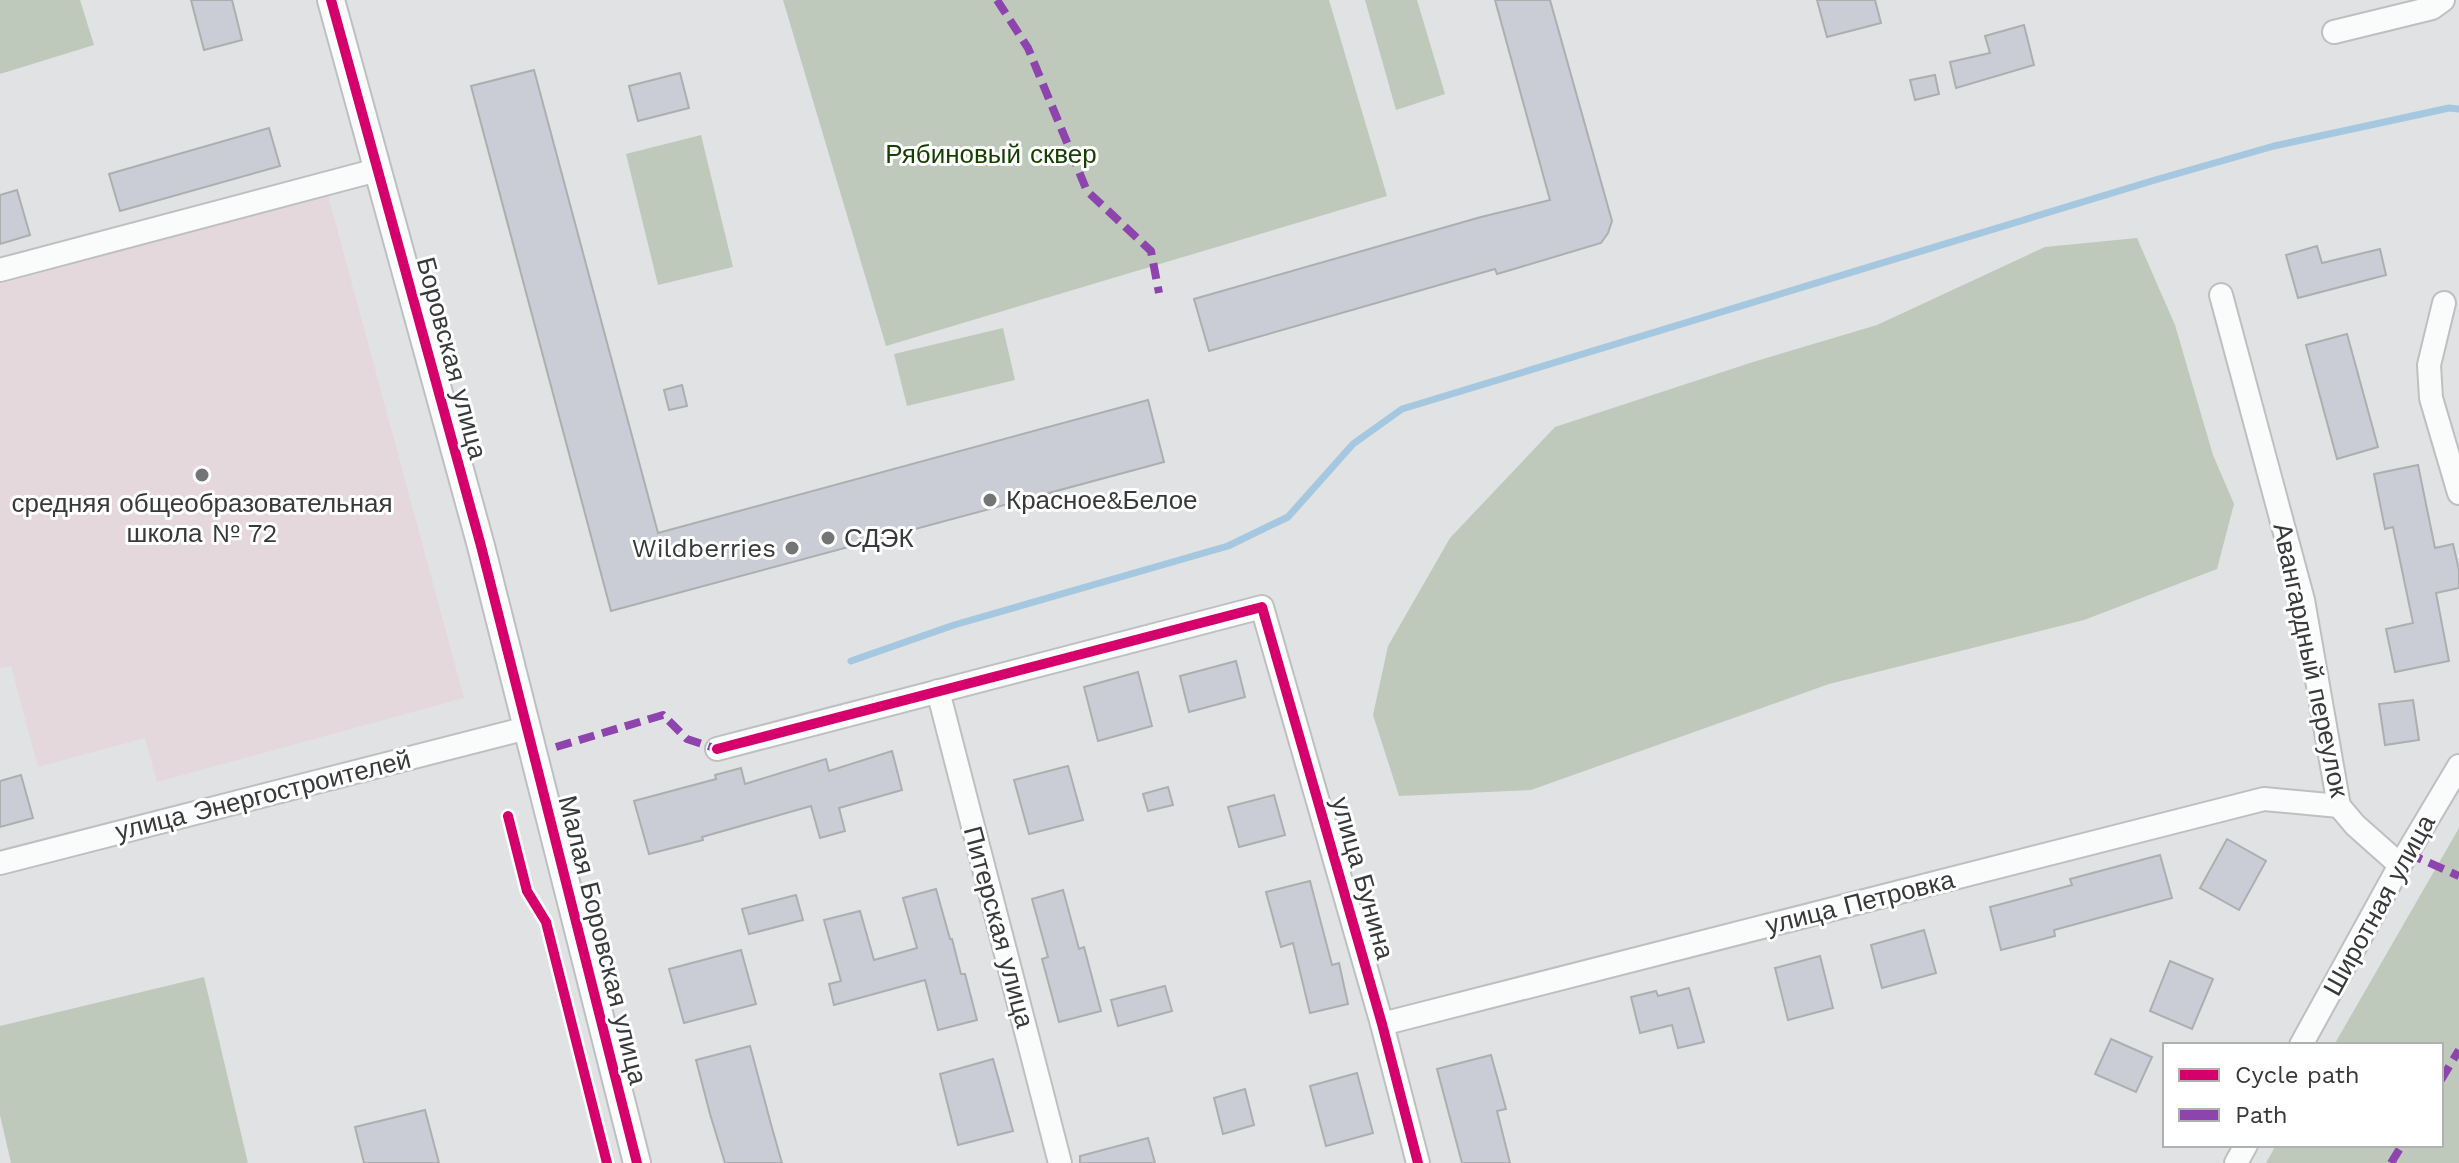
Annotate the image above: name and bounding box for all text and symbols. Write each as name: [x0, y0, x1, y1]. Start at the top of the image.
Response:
park label: Рябиновый сквер: [885, 139, 1097, 169]
street label: Боровская улица: [411, 254, 494, 463]
marker: средняя общеобразовательная школа № 72: [193, 466, 211, 484]
place label: Красное&Белое: [1006, 485, 1198, 515]
place label: средняя общеобразовательная школа № 72: [11, 488, 393, 548]
marker: Красное&Белое: [981, 491, 999, 509]
street label: Авангардный переулок: [2267, 520, 2355, 800]
place label: СДЭК: [844, 523, 914, 553]
marker: СДЭК: [819, 529, 837, 547]
place label: Wildberries: [632, 533, 776, 563]
marker: Wildberries: [783, 539, 801, 557]
street label: улица Энергостроителей: [112, 744, 414, 846]
street label: Малая Боровская улица: [553, 792, 654, 1088]
street label: улица Бунина: [1325, 793, 1401, 963]
street label: Широтная улица: [2317, 809, 2441, 1001]
street label: Питерская улица: [958, 823, 1040, 1032]
street label: улица Петровка: [1762, 864, 1958, 940]
legend: [2163, 1043, 2443, 1147]
text: Cycle path: [2235, 1061, 2360, 1089]
text: Path: [2235, 1101, 2288, 1129]

